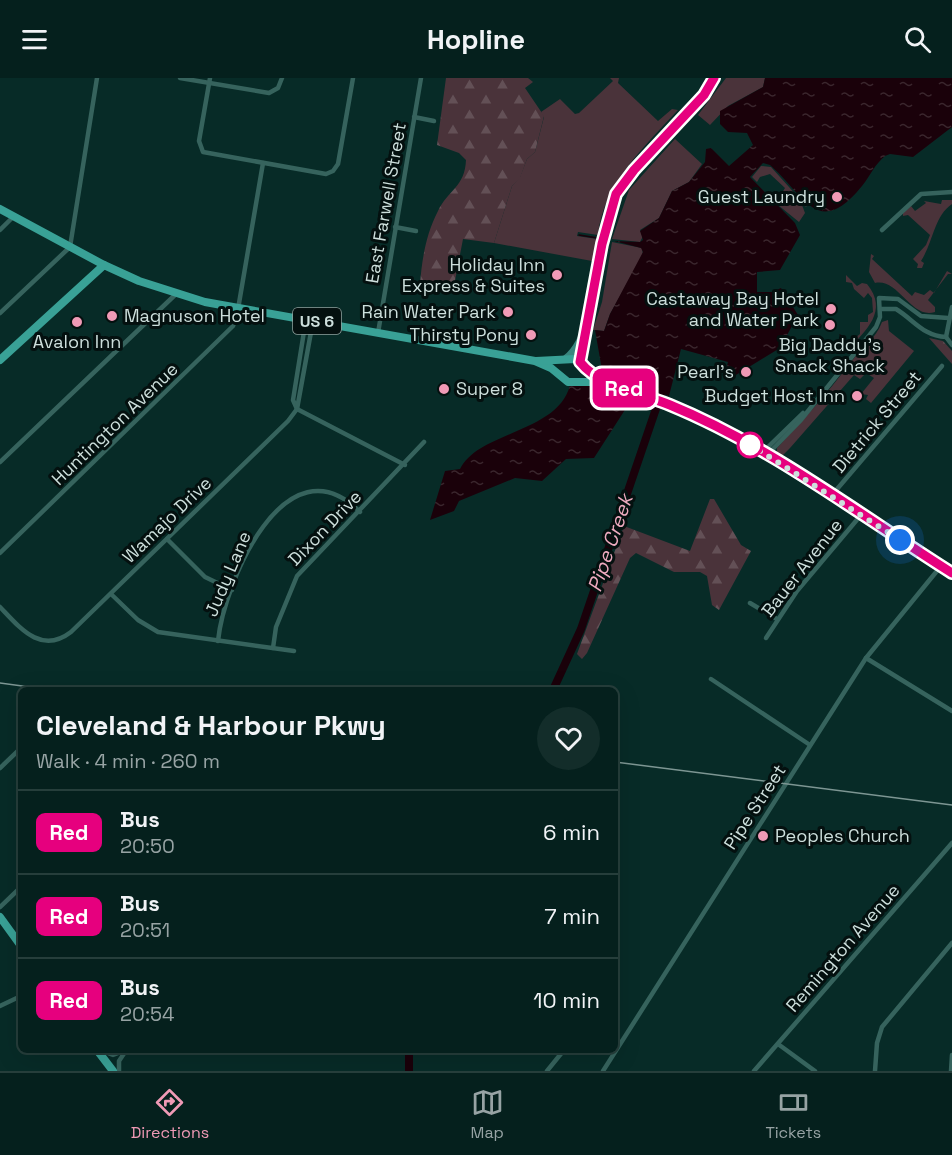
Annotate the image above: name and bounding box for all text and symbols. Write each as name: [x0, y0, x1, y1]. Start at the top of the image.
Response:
text: Hopline: [427, 22, 525, 57]
icon: menu: [18, 23, 51, 56]
icon: search: [901, 23, 934, 56]
street label: East Farwell Street: [360, 121, 411, 285]
place label: Guest Laundry: [698, 185, 825, 208]
marker: Guest Laundry: [830, 190, 844, 204]
place label: Holiday Inn Express & Suites: [402, 253, 545, 297]
marker: Holiday Inn Express & Suites: [550, 268, 564, 282]
place label: Castaway Bay Hotel and Water Park: [646, 287, 819, 331]
place label: Rain Water Park: [362, 300, 496, 323]
marker: Castaway Bay Hotel and Water Park: [824, 302, 838, 316]
place label: Magnuson Hotel: [124, 304, 265, 327]
marker: Rain Water Park: [501, 305, 515, 319]
road number: US 6: [293, 308, 341, 334]
marker: Magnuson Hotel: [105, 309, 119, 323]
marker: Avalon Inn: [70, 315, 84, 329]
marker: Big Daddy's Snack Shack: [823, 318, 837, 332]
place label: Thirsty Pony: [410, 323, 519, 346]
marker: Thirsty Pony: [524, 328, 538, 342]
place label: Avalon Inn: [33, 330, 121, 353]
place label: Big Daddy's Snack Shack: [775, 333, 885, 377]
street label: Huntington Avenue: [47, 357, 183, 490]
place label: Pearl's: [677, 360, 734, 383]
marker: Pearl's: [739, 365, 753, 379]
street label: Dietrick Street: [827, 366, 926, 477]
line badge: Red: [590, 368, 658, 408]
text: Red: [605, 375, 643, 402]
place label: Super 8: [456, 377, 523, 400]
marker: Super 8: [437, 382, 451, 396]
place label: Budget Host Inn: [704, 384, 845, 407]
marker: Budget Host Inn: [850, 389, 864, 403]
unlabelled marker: [737, 432, 763, 458]
street label: Wamajo Drive: [117, 471, 216, 568]
street label: Dixon Drive: [283, 485, 366, 570]
water label: Pipe Creek: [581, 489, 639, 595]
street label: Bauer Avenue: [756, 514, 847, 621]
your location: [885, 525, 915, 555]
street label: Judy Lane: [199, 528, 256, 620]
text: Cleveland & Harbour Pkwy: [36, 707, 386, 743]
button: heart: [537, 707, 600, 770]
text: Walk · 4 min · 260 m: [36, 748, 220, 774]
street label: Pipe Street: [718, 760, 791, 854]
text: Bus: [120, 805, 160, 833]
text: 6 min: [543, 818, 600, 846]
text: Red: [50, 819, 88, 846]
place label: Peoples Church: [775, 824, 910, 847]
marker: Peoples Church: [756, 829, 770, 843]
text: 20:50: [120, 833, 175, 859]
street label: Remington Avenue: [781, 879, 905, 1017]
text: Bus: [120, 889, 160, 917]
text: 7 min: [544, 902, 600, 930]
text: Red: [50, 903, 88, 930]
text: 20:51: [120, 917, 170, 943]
text: Bus: [120, 973, 160, 1001]
text: 10 min: [533, 986, 600, 1014]
text: Red: [50, 987, 88, 1014]
text: 20:54: [120, 1001, 174, 1027]
tab: Directions: [131, 1086, 209, 1143]
tab: Map: [471, 1086, 504, 1143]
tab: Tickets: [765, 1086, 821, 1143]

